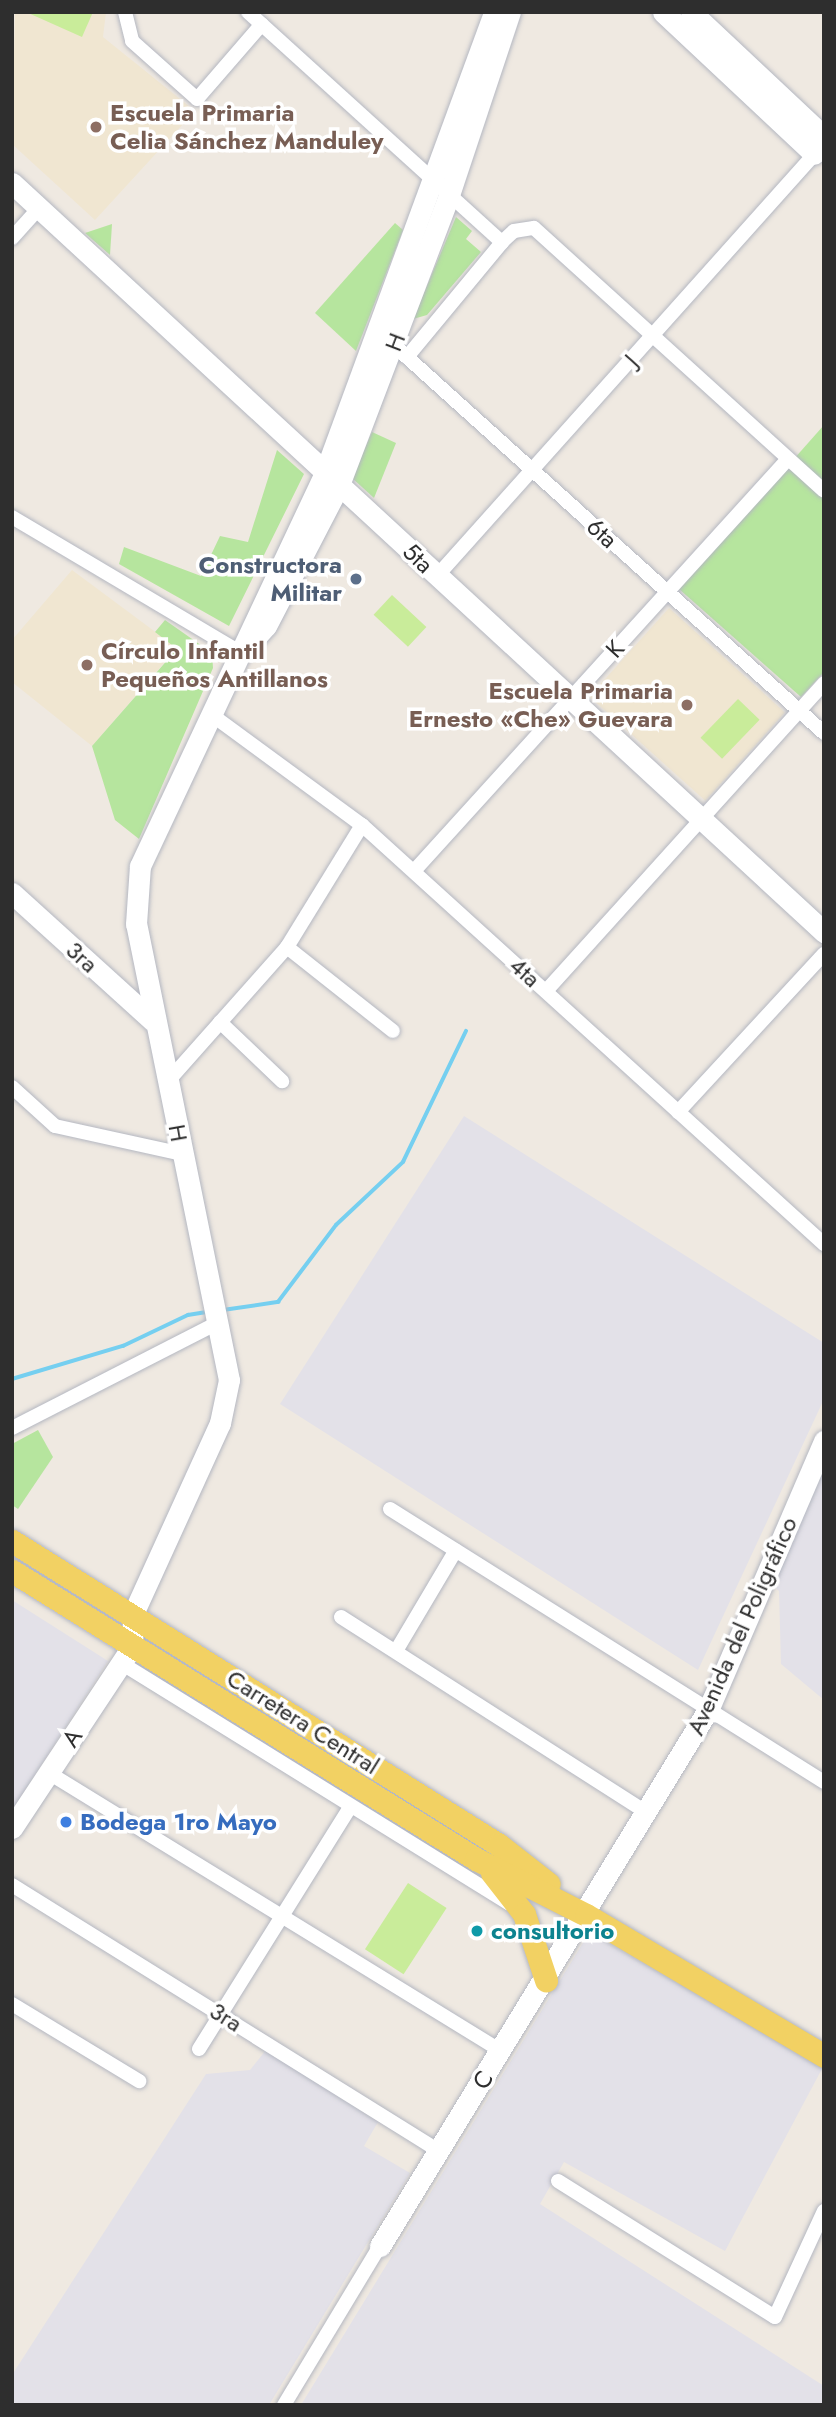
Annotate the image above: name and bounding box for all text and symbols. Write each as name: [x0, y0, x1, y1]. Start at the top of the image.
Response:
place label: Escuela Primaria Celia Sánchez Manduley: [110, 99, 383, 155]
marker: Escuela Primaria Celia Sánchez Manduley: [88, 119, 104, 135]
street label: H: [378, 329, 412, 355]
street label: J: [618, 348, 644, 372]
street label: 6ta: [581, 512, 623, 554]
street label: 5ta: [397, 537, 439, 579]
place label: Constructora Militar: [199, 551, 342, 607]
marker: Constructora Militar: [348, 571, 364, 587]
street label: K: [600, 634, 630, 664]
place label: Círculo Infantil Pequeños Antillanos: [101, 637, 328, 693]
marker: Círculo Infantil Pequeños Antillanos: [79, 657, 95, 673]
place label: Escuela Primaria Ernesto «Che» Guevara: [409, 677, 673, 733]
marker: Escuela Primaria Ernesto «Che» Guevara: [679, 697, 695, 713]
street label: 3ra: [60, 935, 104, 979]
street label: 4ta: [504, 951, 546, 993]
street label: H: [162, 1122, 194, 1144]
street label: Avenida del Poligráfico: [681, 1512, 803, 1740]
street label: Carretera Central: [222, 1664, 384, 1780]
street label: A: [56, 1724, 88, 1752]
place label: Bodega 1ro Mayo: [80, 1808, 277, 1836]
marker: Bodega 1ro Mayo: [58, 1814, 74, 1830]
place label: consultorio: [491, 1917, 614, 1945]
marker: consultorio: [469, 1923, 485, 1939]
street label: 3ra: [204, 1996, 248, 2038]
street label: C: [466, 2065, 500, 2095]

